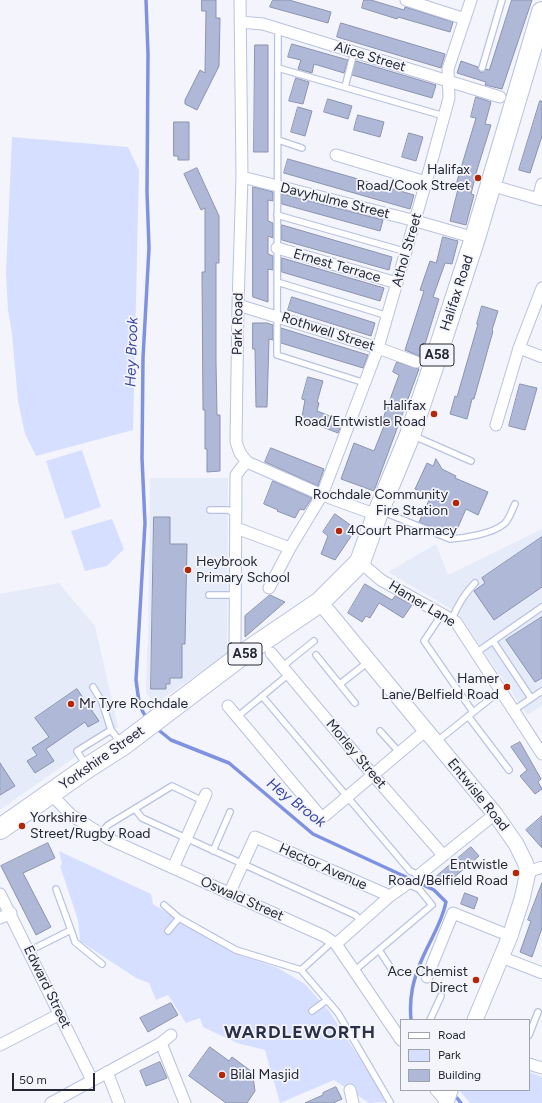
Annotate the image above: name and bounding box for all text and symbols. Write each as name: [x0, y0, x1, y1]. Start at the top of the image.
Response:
street label: Alice Street: [332, 38, 408, 76]
place label: Halifax Road/Cook Street: [357, 162, 470, 194]
marker: Halifax Road/Cook Street: [473, 173, 483, 183]
street label: Davyhulme Street: [279, 179, 391, 223]
street label: Athol Street: [388, 211, 426, 289]
street label: Ernest Terrace: [291, 246, 383, 286]
street label: Halifax Road: [437, 253, 477, 333]
street label: Park Road: [229, 293, 247, 355]
street label: Rothwell Street: [279, 309, 377, 355]
water label: Hey Brook: [122, 317, 142, 387]
road number: A58: [420, 344, 454, 366]
place label: Halifax Road/Entwistle Road: [294, 398, 426, 430]
marker: Halifax Road/Entwistle Road: [429, 409, 439, 419]
place label: Rochdale Community Fire Station: [313, 487, 448, 520]
marker: Rochdale Community Fire Station: [451, 498, 461, 508]
place label: 4Court Pharmacy: [347, 523, 457, 539]
marker: 4Court Pharmacy: [334, 526, 344, 536]
place label: Heybrook Primary School: [196, 554, 290, 586]
marker: Heybrook Primary School: [183, 565, 193, 575]
street label: Hamer Lane: [385, 577, 459, 631]
road number: A58: [228, 643, 262, 665]
place label: Hamer Lane/Belfield Road: [381, 671, 499, 704]
marker: Hamer Lane/Belfield Road: [502, 682, 512, 692]
place label: Mr Tyre Rochdale: [79, 696, 188, 712]
marker: Mr Tyre Rochdale: [66, 699, 76, 709]
street label: Morley Street: [322, 716, 390, 792]
street label: Yorkshire Street: [56, 722, 148, 794]
street label: Entwisle Road: [444, 755, 512, 835]
water label: Hey Brook: [263, 774, 329, 832]
place label: Yorkshire Street/Rugby Road: [30, 810, 151, 842]
marker: Yorkshire Street/Rugby Road: [17, 821, 27, 831]
street label: Hector Avenue: [276, 840, 370, 894]
place label: Entwistle Road/Belfield Road: [388, 857, 508, 890]
marker: Entwistle Road/Belfield Road: [511, 868, 521, 878]
street label: Oswald Street: [198, 873, 286, 925]
street label: Edward Street: [20, 943, 74, 1031]
place label: Ace Chemist Direct: [387, 964, 468, 996]
marker: Ace Chemist Direct: [471, 975, 481, 985]
legend: [400, 1019, 530, 1091]
district label: WARDLEWORTH: [224, 1022, 376, 1044]
text: Road: [438, 1028, 466, 1042]
text: Park: [438, 1048, 461, 1062]
scale bar: [14, 1065, 97, 1091]
place label: Bilal Masjid: [230, 1067, 299, 1083]
text: Building: [438, 1068, 481, 1082]
marker: Bilal Masjid: [217, 1070, 227, 1080]
text: 50 m: [19, 1073, 47, 1087]

